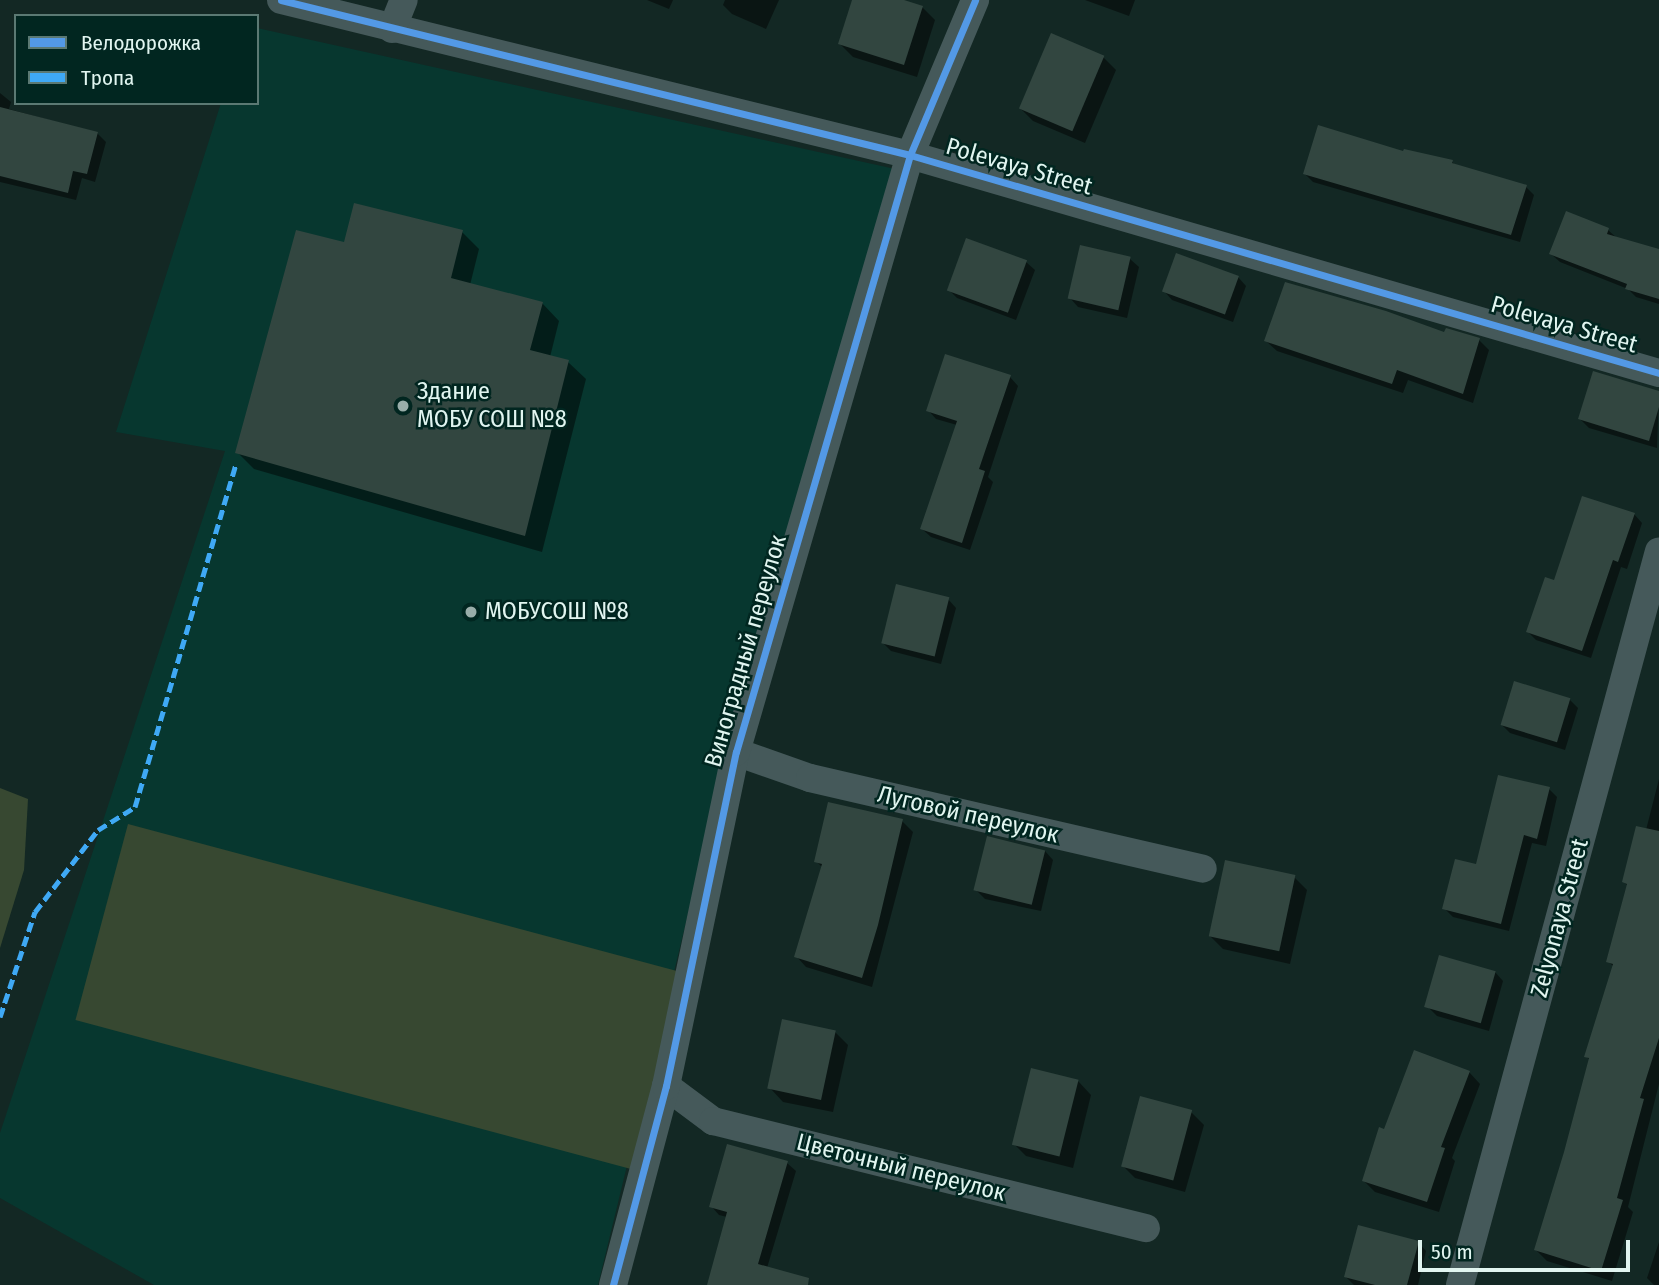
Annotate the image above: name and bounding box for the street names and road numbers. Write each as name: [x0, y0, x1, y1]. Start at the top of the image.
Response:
street label: Polevaya Street: [942, 132, 1096, 202]
street label: Polevaya Street: [1487, 290, 1641, 360]
street label: Виноградный переулок: [699, 532, 793, 770]
street label: Луговой переулок: [875, 780, 1061, 850]
street label: Zelyonaya Street: [1525, 836, 1595, 1000]
street label: Цветочный переулок: [793, 1128, 1009, 1208]

